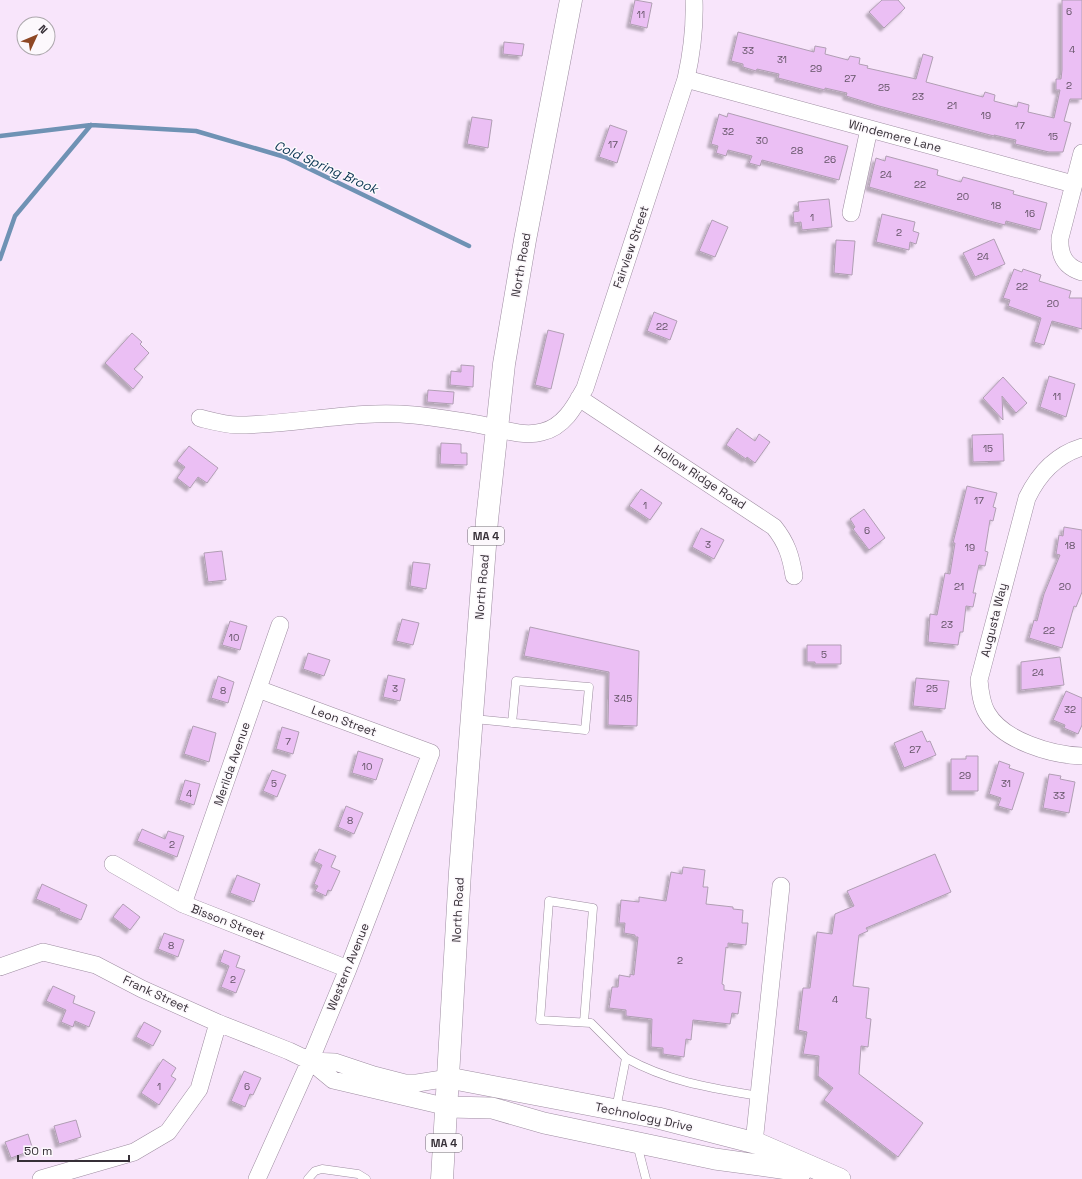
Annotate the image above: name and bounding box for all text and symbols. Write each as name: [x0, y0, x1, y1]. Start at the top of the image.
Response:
house number: 6: [1066, 5, 1072, 18]
house number: 11: [637, 8, 645, 21]
north arrow: [16, 16, 56, 56]
text: N: [36, 22, 51, 37]
house number: 4: [1069, 43, 1075, 56]
house number: 33: [742, 44, 754, 57]
house number: 31: [777, 53, 787, 66]
house number: 29: [810, 62, 822, 75]
house number: 27: [844, 72, 856, 85]
house number: 2: [1066, 79, 1072, 92]
house number: 25: [878, 81, 890, 94]
house number: 23: [912, 90, 924, 103]
house number: 21: [947, 99, 957, 112]
house number: 19: [981, 109, 991, 122]
street label: Windemere Lane: [847, 116, 943, 156]
house number: 17: [1015, 119, 1025, 132]
house number: 32: [722, 125, 734, 138]
house number: 15: [1048, 130, 1058, 143]
house number: 30: [756, 134, 768, 147]
water label: Cold Spring Brook: [272, 137, 382, 198]
house number: 17: [608, 138, 618, 151]
house number: 28: [791, 144, 803, 157]
house number: 26: [824, 153, 836, 166]
house number: 24: [880, 168, 892, 181]
house number: 22: [914, 178, 926, 191]
house number: 20: [957, 190, 969, 203]
house number: 18: [991, 199, 1001, 212]
street label: Fairview Street: [609, 203, 653, 291]
house number: 16: [1025, 207, 1035, 220]
house number: 1: [810, 211, 814, 224]
house number: 2: [896, 226, 902, 239]
street label: North Road: [507, 231, 535, 299]
house number: 24: [977, 250, 989, 263]
house number: 22: [1016, 280, 1028, 293]
house number: 20: [1047, 297, 1059, 310]
house number: 22: [656, 320, 668, 333]
house number: 11: [1053, 390, 1061, 403]
street label: Hollow Ridge Road: [651, 441, 749, 513]
house number: 15: [983, 442, 993, 455]
house number: 17: [974, 494, 984, 507]
house number: 1: [643, 499, 647, 512]
house number: 6: [864, 524, 870, 537]
road number: MA 4: [468, 527, 504, 545]
house number: 3: [705, 538, 711, 551]
house number: 18: [1065, 539, 1075, 552]
house number: 19: [965, 541, 975, 554]
street label: North Road: [471, 554, 493, 620]
house number: 21: [954, 580, 964, 593]
house number: 20: [1059, 580, 1071, 593]
street label: Augusta Way: [977, 581, 1011, 659]
house number: 23: [941, 618, 953, 631]
house number: 22: [1043, 624, 1055, 637]
house number: 10: [229, 631, 239, 644]
house number: 5: [821, 648, 827, 661]
house number: 24: [1032, 666, 1044, 679]
house number: 3: [392, 682, 398, 695]
house number: 25: [926, 682, 938, 695]
house number: 8: [220, 684, 226, 697]
house number: 345: [614, 692, 632, 705]
street label: Leon Street: [309, 702, 379, 740]
house number: 32: [1064, 703, 1076, 716]
street label: Merilda Avenue: [210, 720, 254, 808]
house number: 7: [285, 735, 291, 748]
house number: 27: [909, 743, 921, 756]
house number: 10: [362, 760, 372, 773]
house number: 29: [959, 769, 971, 782]
house number: 5: [271, 777, 277, 790]
house number: 31: [1001, 777, 1011, 790]
house number: 4: [186, 787, 192, 800]
house number: 33: [1053, 789, 1065, 802]
house number: 8: [347, 814, 353, 827]
house number: 2: [169, 838, 175, 851]
street label: North Road: [448, 877, 468, 943]
street label: Bisson Street: [189, 901, 267, 943]
street label: Western Avenue: [323, 921, 373, 1013]
house number: 8: [168, 939, 174, 952]
house number: 2: [677, 954, 683, 967]
street label: Frank Street: [120, 972, 192, 1016]
house number: 2: [230, 973, 236, 986]
house number: 4: [832, 993, 838, 1006]
house number: 1: [157, 1080, 161, 1093]
house number: 6: [244, 1080, 250, 1093]
street label: Technology Drive: [594, 1099, 694, 1135]
road number: MA 4: [426, 1134, 462, 1152]
scale bar: [18, 1137, 129, 1163]
text: 50 m: [24, 1143, 52, 1159]

